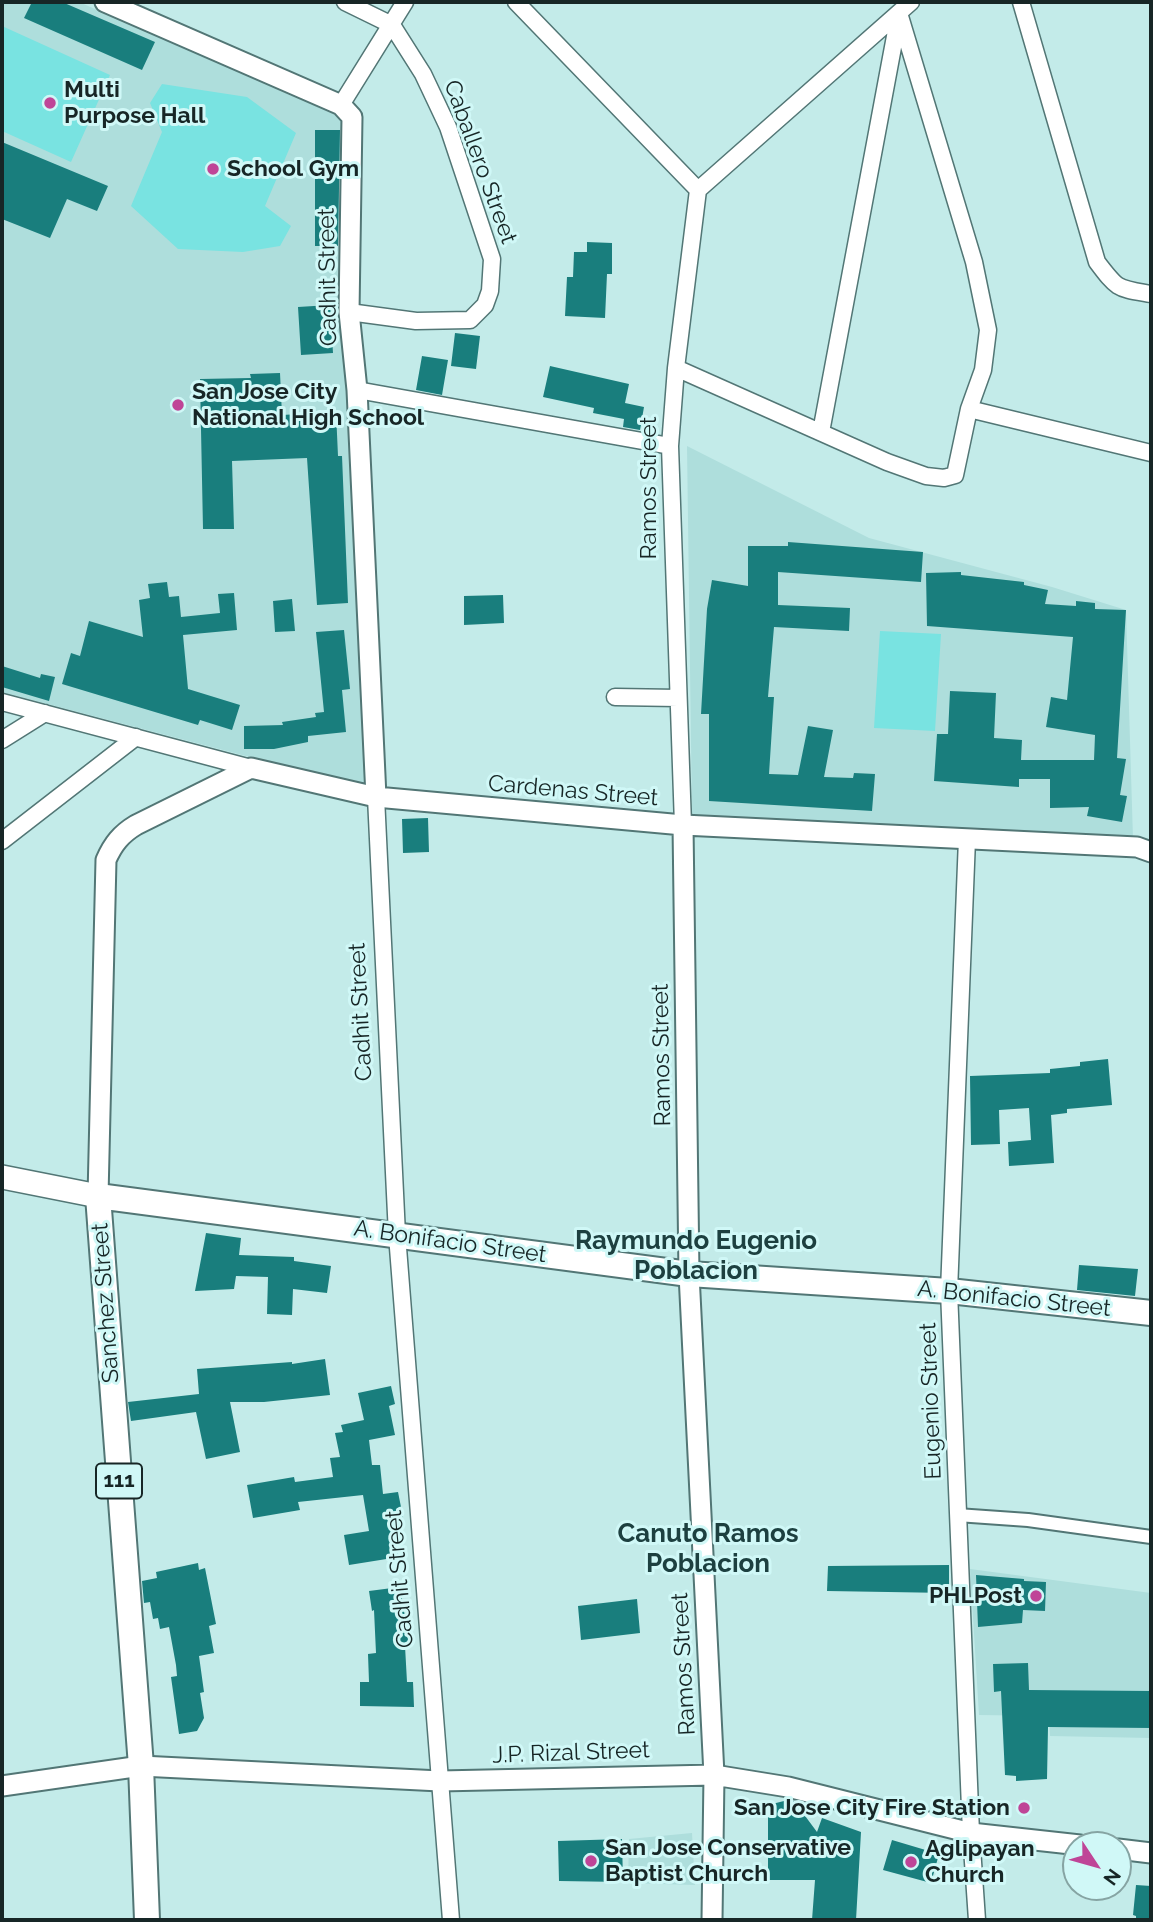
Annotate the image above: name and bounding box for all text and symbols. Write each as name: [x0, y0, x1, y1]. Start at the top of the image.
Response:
place label: Multi Purpose Hall: [64, 76, 205, 130]
street label: Caballero Street: [438, 76, 522, 248]
marker: Multi Purpose Hall: [42, 95, 58, 111]
place label: School Gym: [227, 155, 359, 183]
marker: School Gym: [205, 161, 221, 177]
street label: Cadhit Street: [313, 208, 343, 346]
place label: San Jose City National High School: [192, 378, 424, 432]
marker: San Jose City National High School: [170, 397, 186, 413]
street label: Ramos Street: [635, 417, 663, 559]
street label: Cardenas Street: [487, 770, 659, 812]
street label: Cadhit Street: [344, 942, 378, 1082]
street label: Ramos Street: [647, 983, 677, 1127]
street label: A. Bonifacio Street: [352, 1215, 548, 1269]
street label: Sanchez Street: [87, 1222, 125, 1384]
district label: Raymundo Eugenio Poblacion: [575, 1225, 817, 1286]
street label: A. Bonifacio Street: [916, 1275, 1112, 1323]
street label: Eugenio Street: [914, 1322, 948, 1480]
road number: 111: [96, 1464, 142, 1498]
street label: Cadhit Street: [380, 1509, 420, 1649]
district label: Canuto Ramos Poblacion: [617, 1518, 799, 1580]
place label: PHLPost: [929, 1582, 1022, 1610]
marker: PHLPost: [1028, 1588, 1044, 1604]
street label: Ramos Street: [666, 1592, 702, 1736]
street label: J.P. Rizal Street: [492, 1736, 650, 1770]
place label: San Jose City Fire Station: [734, 1794, 1010, 1822]
marker: San Jose City Fire Station: [1016, 1800, 1032, 1816]
north arrow: [1062, 1831, 1132, 1901]
place label: San Jose Conservative Baptist Church: [605, 1834, 851, 1888]
place label: Aglipayan Church: [925, 1835, 1035, 1889]
marker: San Jose Conservative Baptist Church: [583, 1853, 599, 1869]
marker: Aglipayan Church: [903, 1854, 919, 1870]
text: N: [1099, 1865, 1126, 1889]

